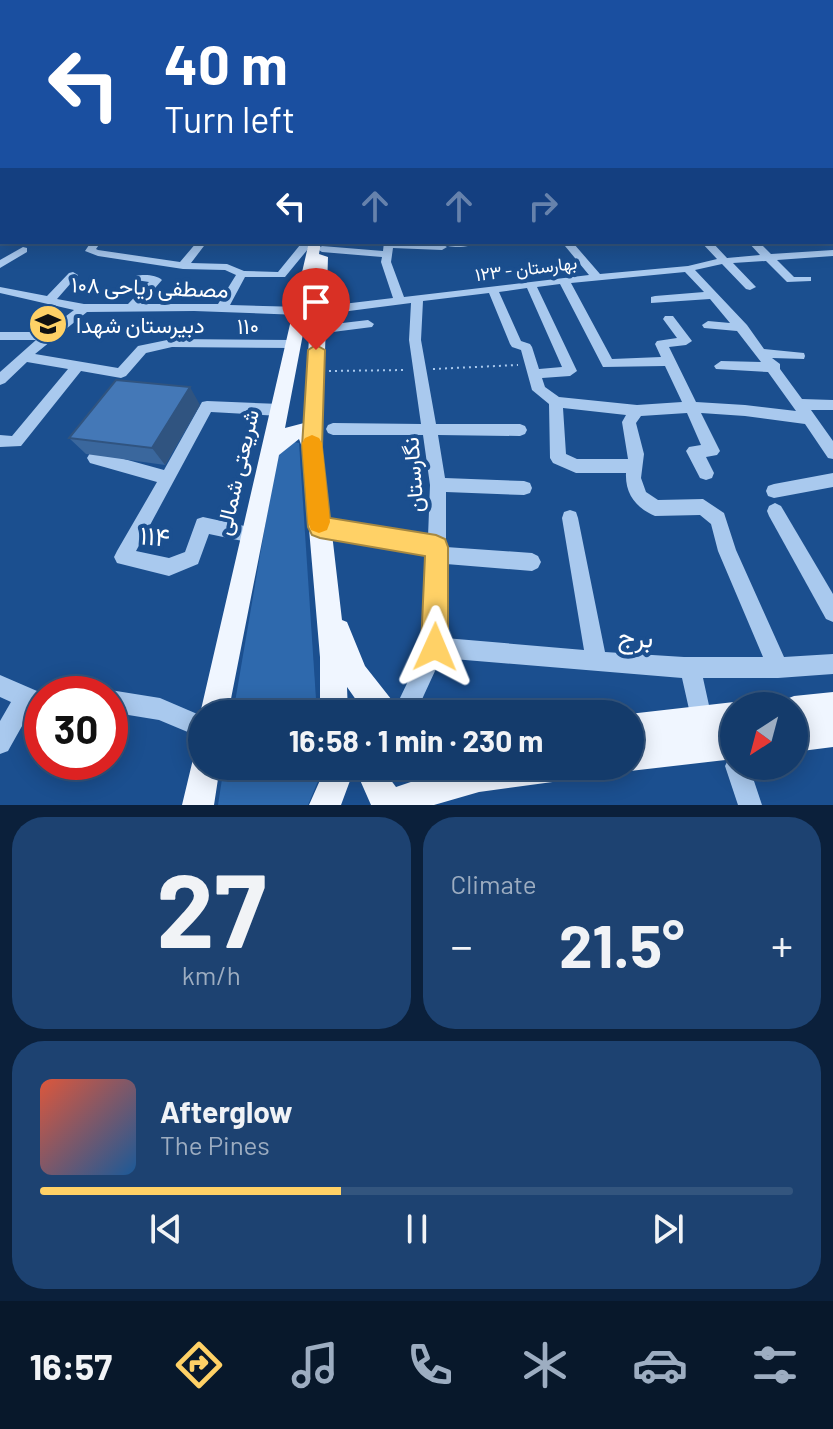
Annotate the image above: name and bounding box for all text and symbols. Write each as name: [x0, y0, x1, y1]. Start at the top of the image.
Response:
text: 40 m: [164, 29, 288, 96]
icon: left: [32, 32, 136, 136]
text: Turn left: [164, 97, 295, 140]
icon: left: [269, 184, 313, 228]
icon: ahead: [353, 184, 397, 228]
icon: ahead: [437, 184, 481, 228]
icon: right: [521, 184, 565, 228]
street label: بهارستان - ۱۲۳: [474, 251, 578, 286]
pin: [282, 268, 350, 350]
street label: مصطفی ریاحی ۱۰۸: [71, 270, 229, 304]
icon: arrive: [294, 280, 338, 324]
school or university icon: دبیرستان شهدا: [27, 303, 69, 345]
place label: دبیرستان شهدا: [76, 311, 204, 339]
street label: ۱۱۰: [237, 312, 259, 338]
street label: شریعتی شمالی: [209, 407, 265, 538]
street label: نگارستان: [396, 436, 430, 514]
street label: ۱۱۴: [139, 518, 171, 552]
position arrow: [393, 605, 477, 689]
street label: برج: [617, 619, 655, 657]
speed limit sign: 30: [24, 676, 128, 780]
north arrow: [720, 692, 808, 780]
map controls: [720, 692, 808, 780]
text: 16:58 · 1 min · 230 m: [289, 722, 543, 758]
text: 27: [156, 844, 266, 969]
text: Climate: [451, 868, 537, 899]
text: 21.5°: [559, 908, 685, 980]
text: −: [451, 918, 473, 971]
text: +: [771, 918, 793, 971]
text: km/h: [182, 959, 241, 990]
text: Afterglow: [160, 1093, 293, 1129]
text: The Pines: [160, 1129, 270, 1160]
icon: previous: [144, 1207, 188, 1251]
icon: pause: [395, 1207, 439, 1251]
icon: next: [646, 1207, 690, 1251]
icon: directions: [171, 1337, 227, 1393]
icon: music: [287, 1337, 343, 1393]
icon: phone: [402, 1337, 458, 1393]
icon: climate: [517, 1337, 573, 1393]
icon: car: [632, 1337, 688, 1393]
icon: filters: [747, 1337, 803, 1393]
text: 16:57: [30, 1344, 112, 1387]

